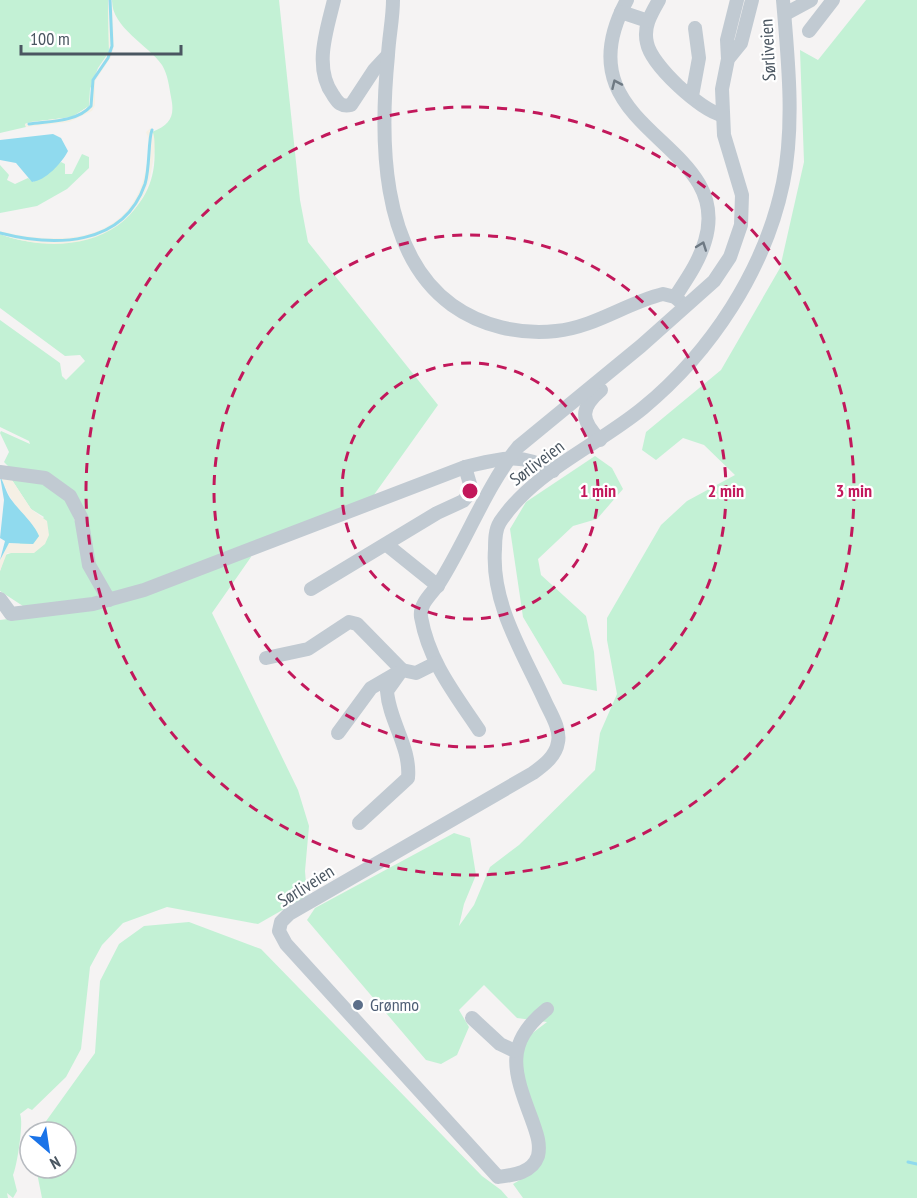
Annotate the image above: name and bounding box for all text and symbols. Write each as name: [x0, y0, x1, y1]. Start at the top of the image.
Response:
scale bar: [21, 18, 182, 56]
street label: Sørliveien: [754, 18, 781, 82]
text: 100 m: [30, 27, 70, 50]
one-way arrow: [612, 80, 624, 91]
one-way arrow: [695, 242, 708, 252]
street label: Sørliveien: [505, 435, 568, 491]
text: 1 min: [580, 479, 616, 502]
text: 2 min: [708, 479, 744, 502]
text: 3 min: [836, 479, 872, 502]
centre of rings: [460, 481, 480, 501]
street label: Sørliveien: [273, 859, 338, 912]
place label: Grønmo: [370, 993, 419, 1016]
marker: Grønmo: [351, 998, 365, 1012]
north arrow: [18, 1120, 78, 1180]
text: N: [47, 1152, 64, 1174]

